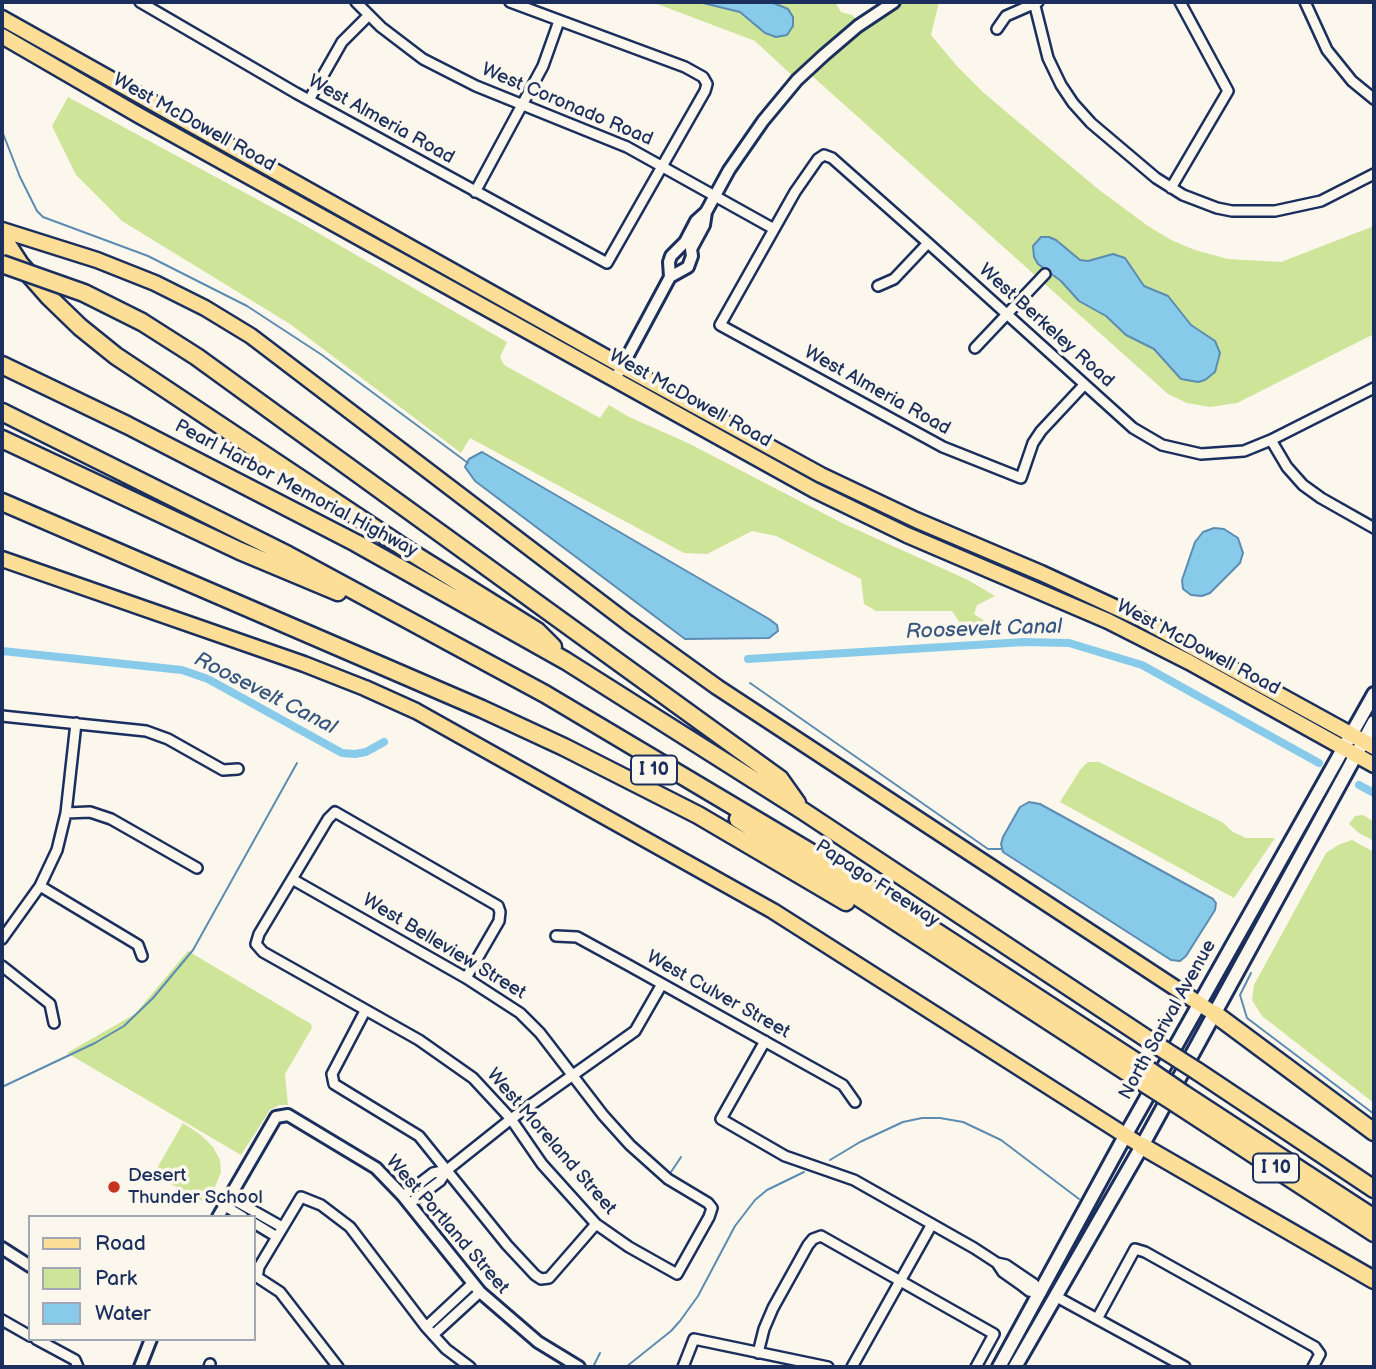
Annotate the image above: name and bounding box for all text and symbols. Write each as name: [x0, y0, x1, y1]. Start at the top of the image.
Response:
street label: West Coronado Road: [478, 59, 656, 151]
street label: West McDowell Road: [109, 69, 279, 177]
street label: West Almeria Road: [304, 70, 458, 170]
street label: West Berkeley Road: [974, 259, 1118, 393]
street label: West Almeria Road: [800, 341, 954, 441]
street label: West McDowell Road: [605, 345, 775, 453]
street label: Pearl Harbor Memorial Highway: [171, 415, 421, 563]
street label: West McDowell Road: [1112, 595, 1284, 701]
water label: Roosevelt Canal: [905, 615, 1063, 645]
water label: Roosevelt Canal: [190, 647, 340, 741]
road number: I 10: [631, 756, 677, 784]
street label: Papago Freeway: [811, 836, 943, 932]
street label: West Belleview Street: [358, 889, 530, 1005]
street label: North Sarival Avenue: [1115, 936, 1221, 1104]
street label: West Culver Street: [642, 946, 794, 1044]
street label: West Moreland Street: [481, 1064, 621, 1220]
street label: West Portland Street: [380, 1151, 514, 1299]
road number: I 10: [1253, 1154, 1299, 1182]
place label: Desert Thunder School: [128, 1165, 263, 1209]
marker: Desert Thunder School: [106, 1179, 122, 1195]
legend: [28, 1215, 256, 1341]
text: Road: [95, 1231, 146, 1256]
text: Park: [95, 1266, 137, 1291]
text: Water: [95, 1301, 151, 1326]

